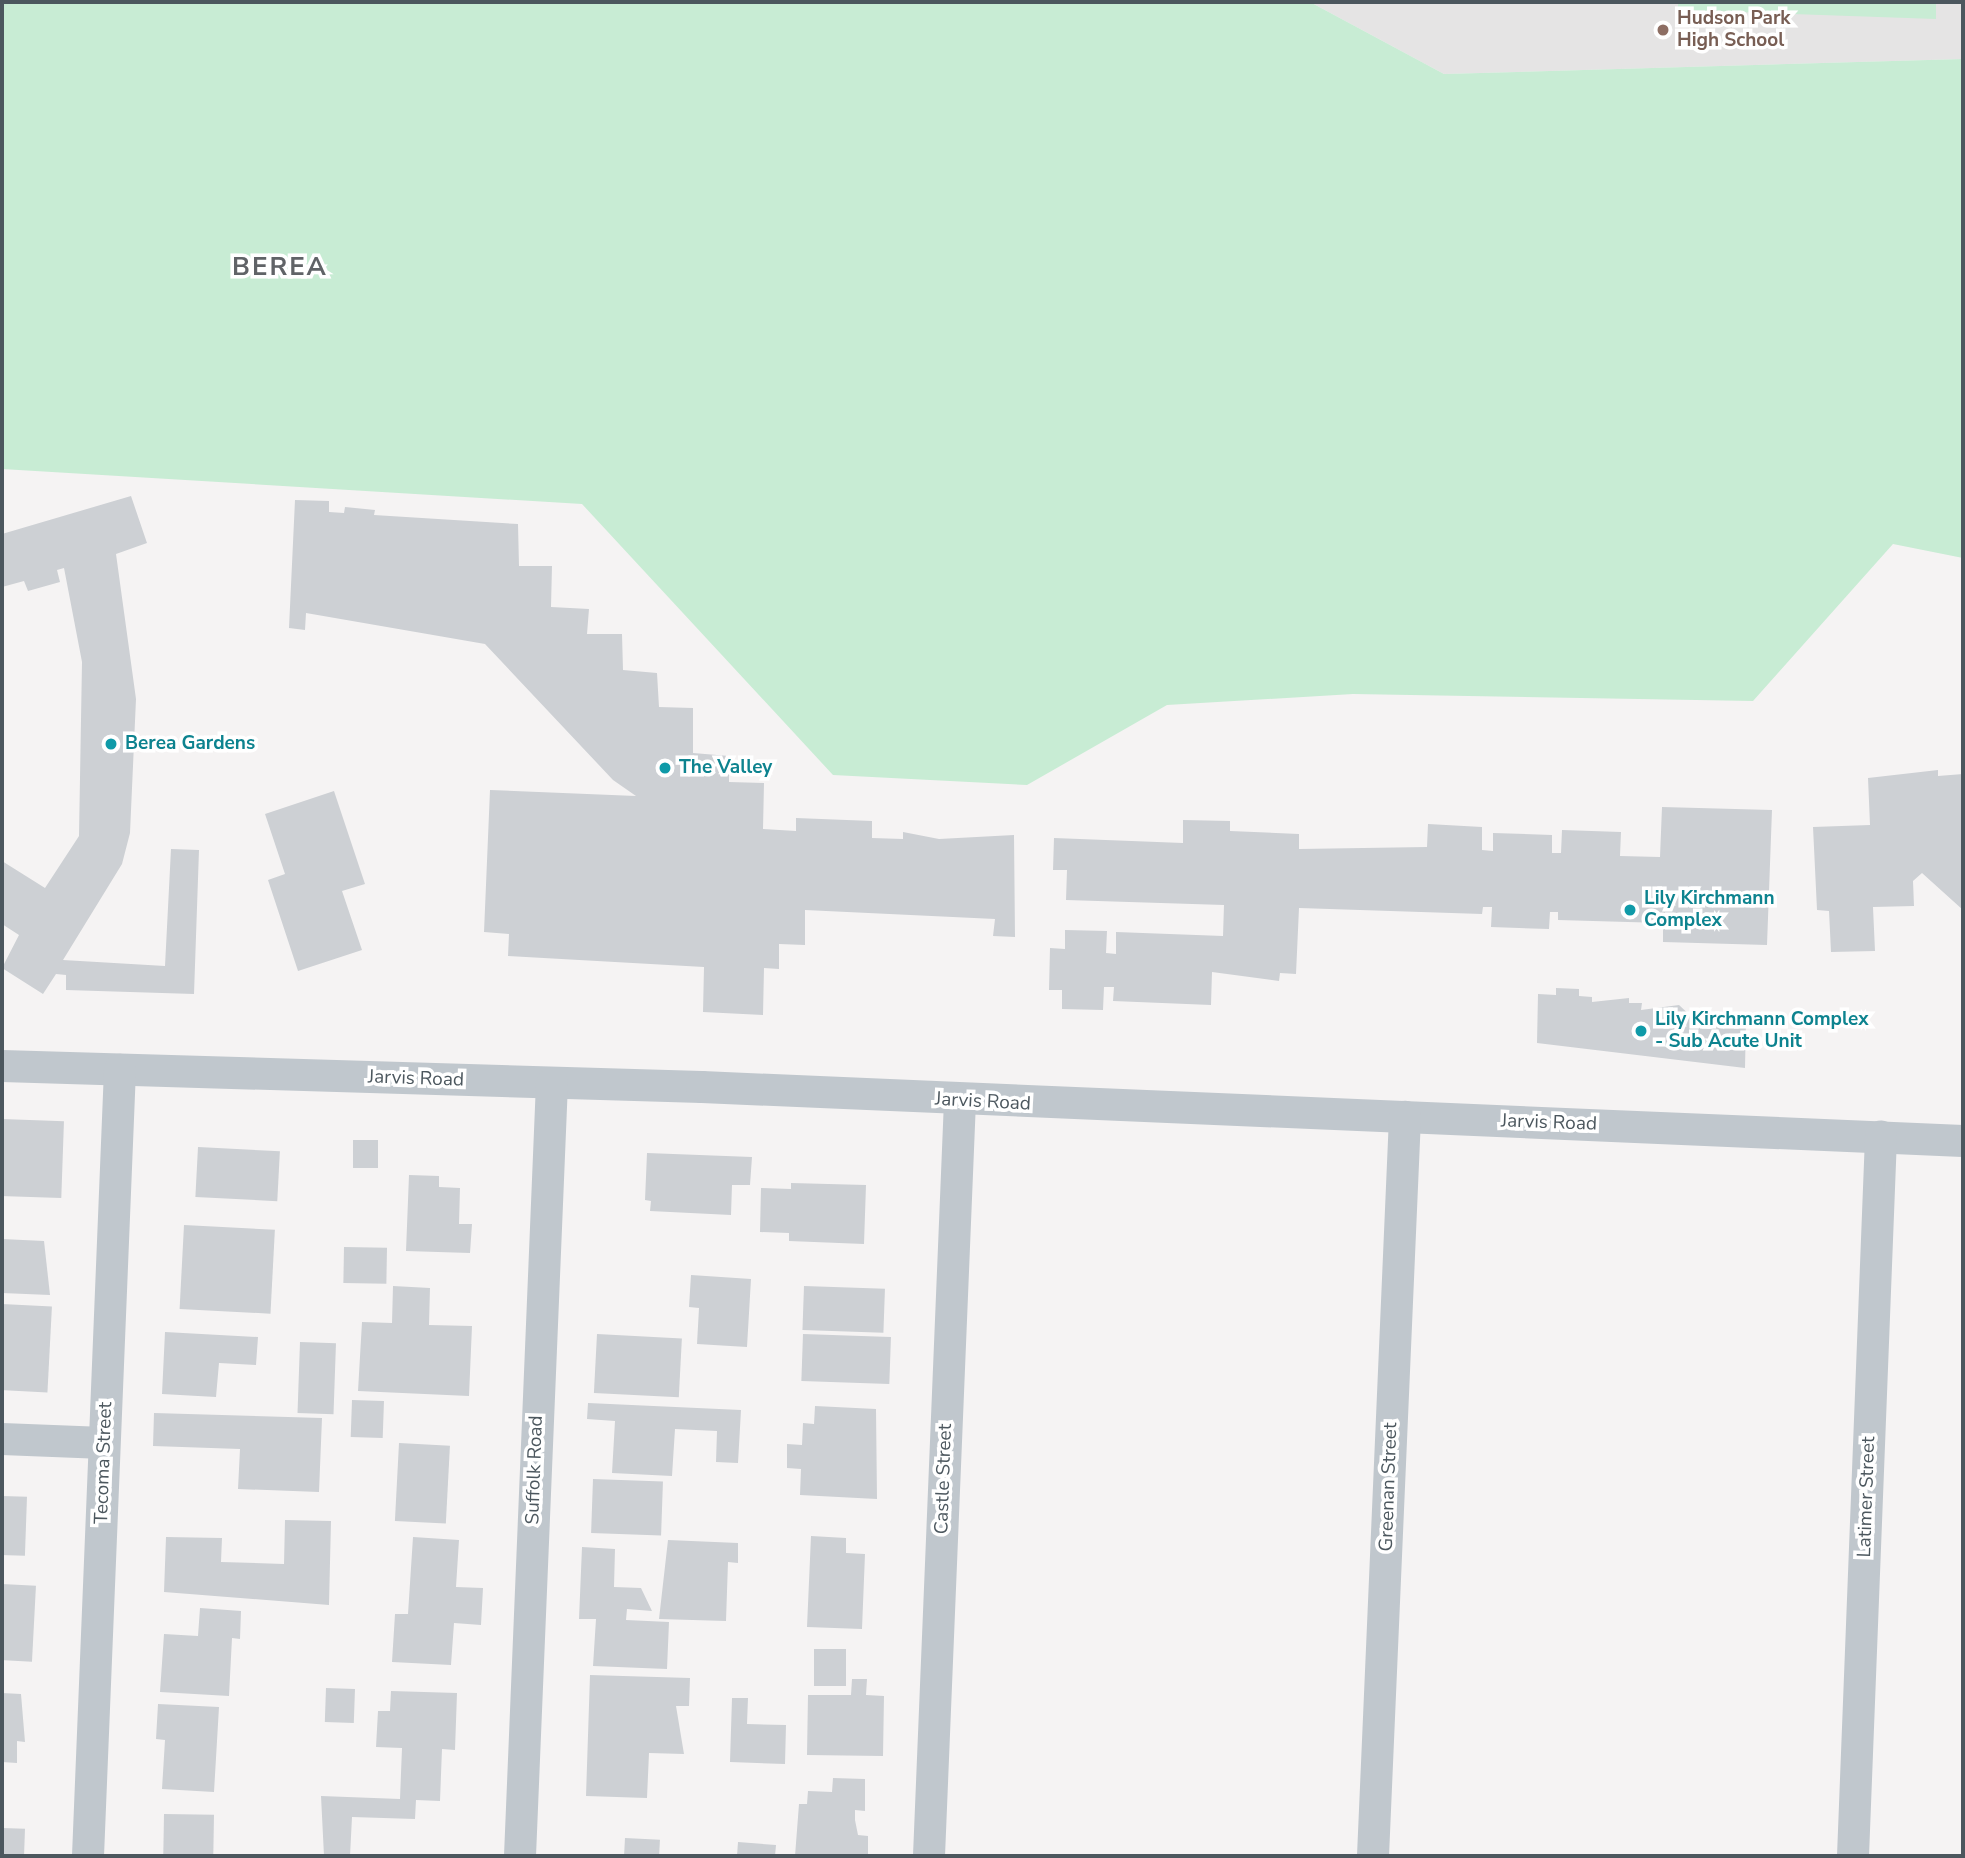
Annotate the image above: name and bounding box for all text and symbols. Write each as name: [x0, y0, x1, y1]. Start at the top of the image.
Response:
place label: Hudson Park High School: [1677, 8, 1791, 52]
marker: Hudson Park High School: [1655, 22, 1671, 38]
district label: BEREA: [233, 251, 327, 283]
place label: Berea Gardens: [125, 733, 255, 755]
marker: Berea Gardens: [103, 736, 119, 752]
place label: The Valley: [679, 757, 772, 779]
marker: The Valley: [657, 760, 673, 776]
place label: Lily Kirchmann Complex: [1644, 888, 1775, 932]
marker: Lily Kirchmann Complex: [1622, 902, 1638, 918]
place label: Lily Kirchmann Complex - Sub Acute Unit: [1655, 1009, 1869, 1053]
marker: Lily Kirchmann Complex - Sub Acute Unit: [1633, 1023, 1649, 1039]
street label: Jarvis Road: [368, 1066, 464, 1092]
street label: Jarvis Road: [934, 1088, 1032, 1116]
street label: Jarvis Road: [1501, 1110, 1597, 1136]
street label: Tecoma Street: [90, 1401, 118, 1525]
street label: Suffolk Road: [522, 1415, 548, 1525]
street label: Greenan Street: [1375, 1422, 1403, 1552]
street label: Castle Street: [931, 1423, 957, 1535]
street label: Latimer Street: [1853, 1436, 1881, 1558]

